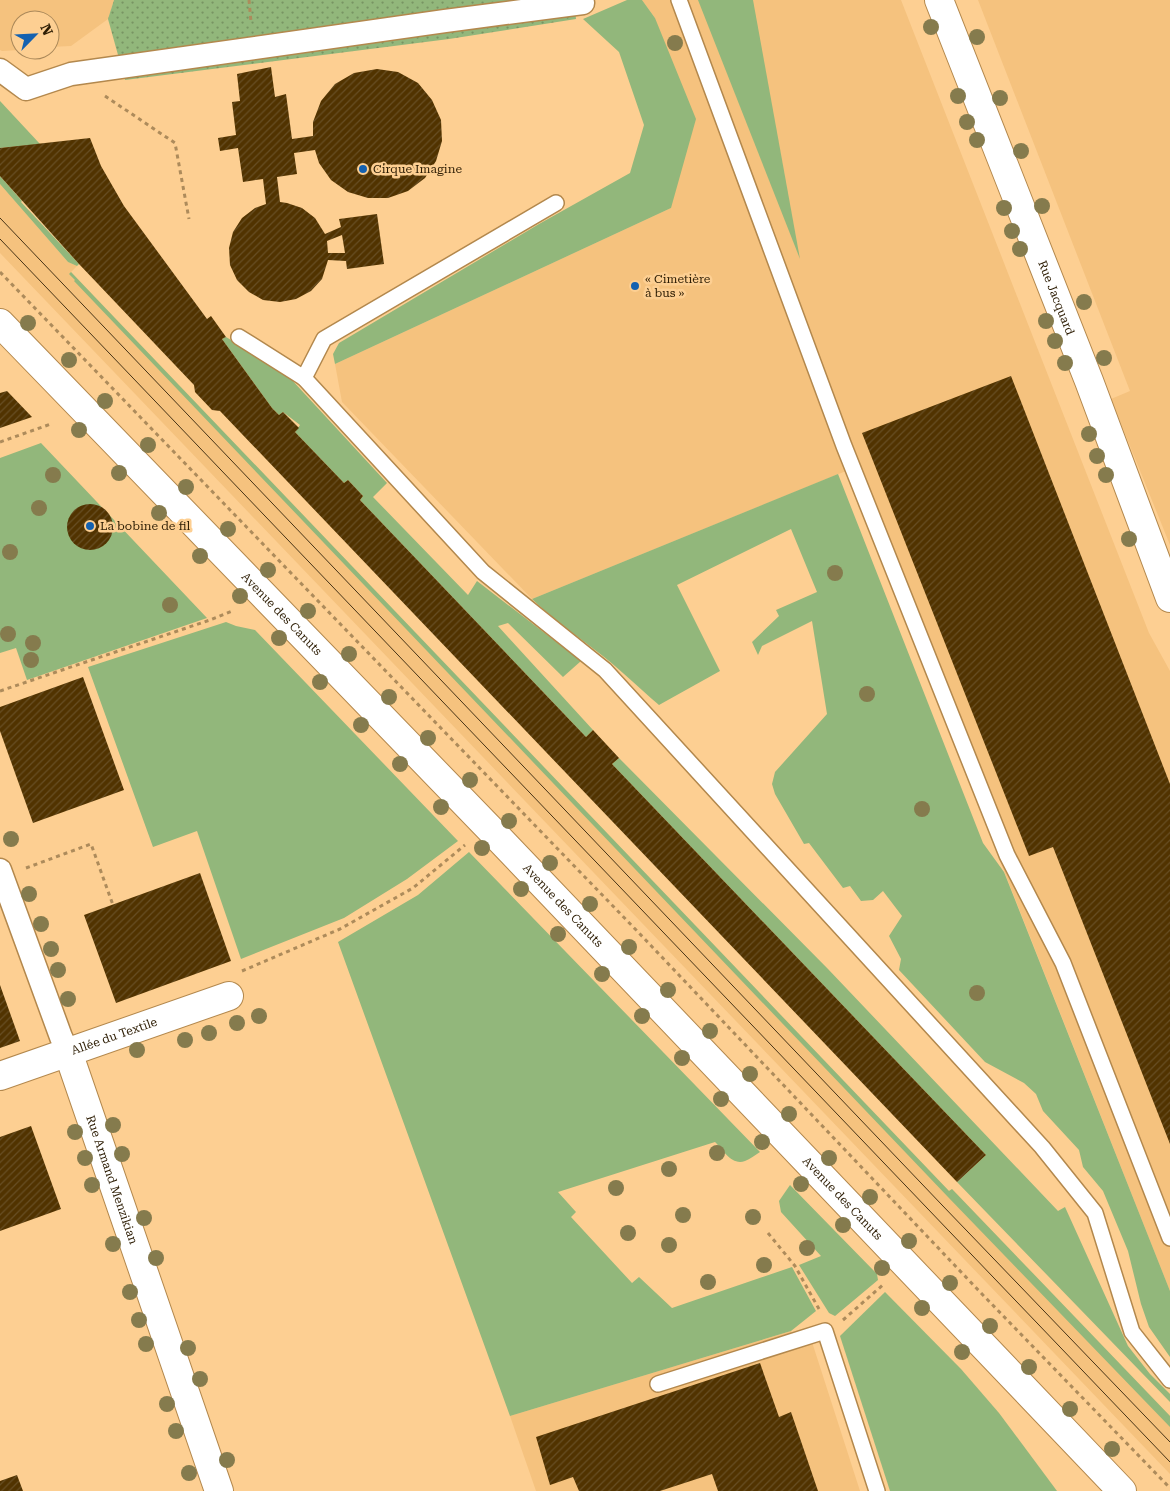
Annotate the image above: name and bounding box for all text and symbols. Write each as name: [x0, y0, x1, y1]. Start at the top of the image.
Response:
north arrow: [10, 10, 60, 60]
text: N: [37, 22, 56, 38]
place label: Cirque Imagine: [373, 162, 462, 176]
marker: Cirque Imagine: [357, 163, 369, 175]
street label: Rue Jacquard: [1035, 258, 1077, 337]
place label: « Cimetière à bus »: [645, 272, 711, 300]
marker: « Cimetière à bus »: [629, 280, 641, 292]
place label: La bobine de fil: [100, 519, 191, 533]
marker: La bobine de fil: [84, 520, 96, 532]
street label: Avenue des Canuts: [239, 570, 325, 658]
street label: Avenue des Canuts: [520, 861, 606, 950]
street label: Allée du Textile: [69, 1014, 159, 1058]
street label: Rue Armand Menzikian: [83, 1113, 141, 1246]
street label: Avenue des Canuts: [800, 1154, 886, 1243]

